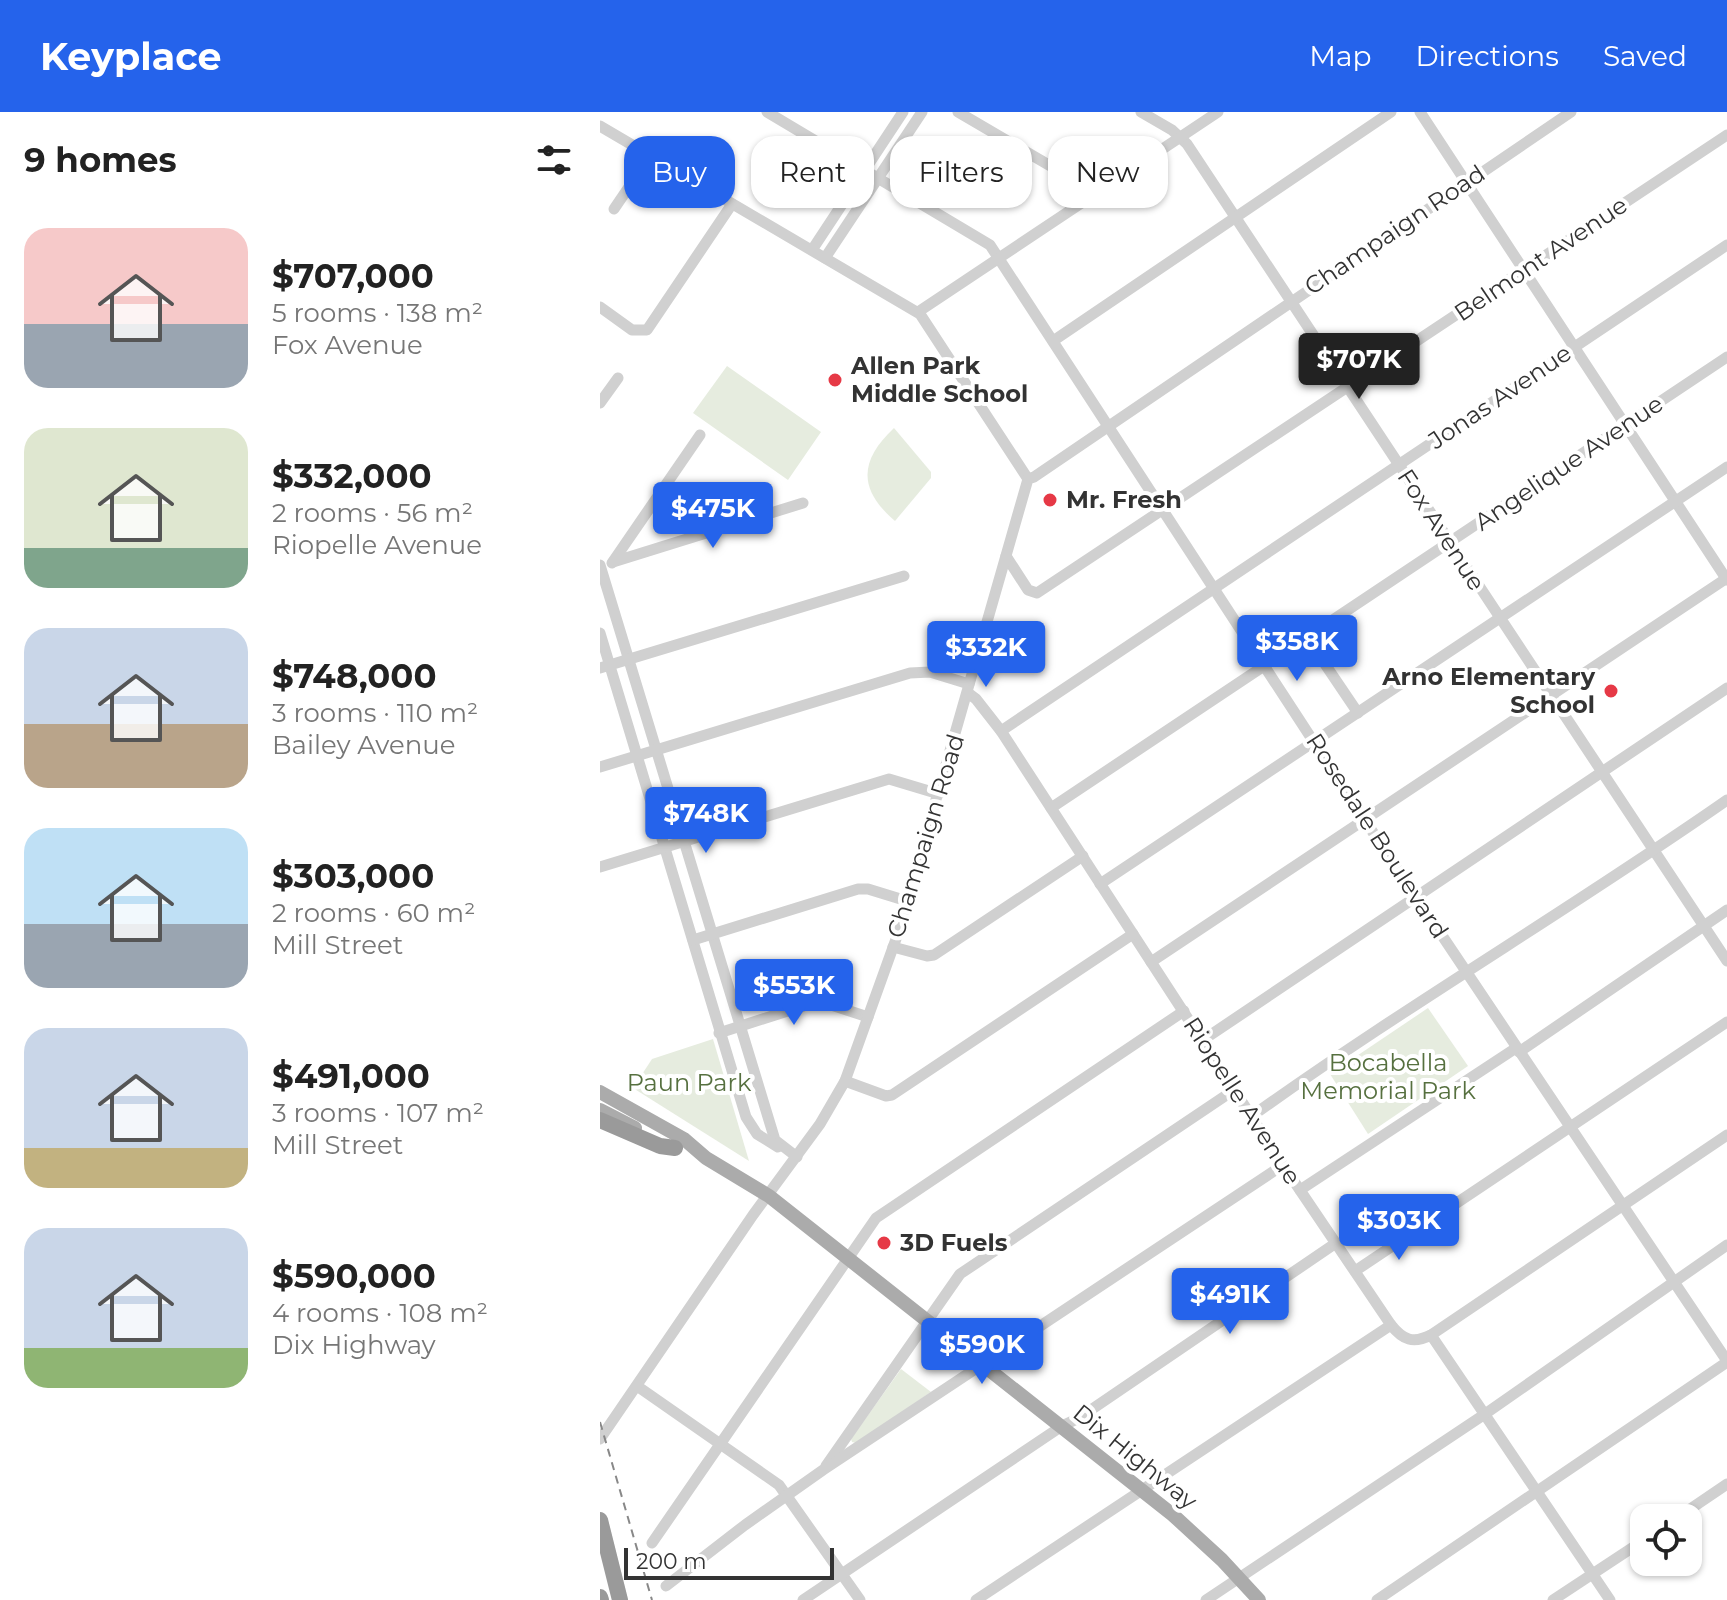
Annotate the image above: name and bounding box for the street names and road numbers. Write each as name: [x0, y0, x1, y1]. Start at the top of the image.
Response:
street label: Champaign Road: [1299, 158, 1490, 301]
street label: Belmont Avenue: [1449, 190, 1633, 327]
street label: Jonas Avenue: [1422, 338, 1577, 456]
street label: Angelique Avenue: [1469, 389, 1668, 536]
street label: Fox Avenue: [1391, 464, 1491, 596]
street label: Rosedale Boulevard: [1300, 728, 1455, 944]
street label: Champaign Road: [881, 731, 970, 941]
street label: Riopelle Avenue: [1177, 1012, 1307, 1190]
street label: Dix Highway: [1067, 1398, 1203, 1515]

